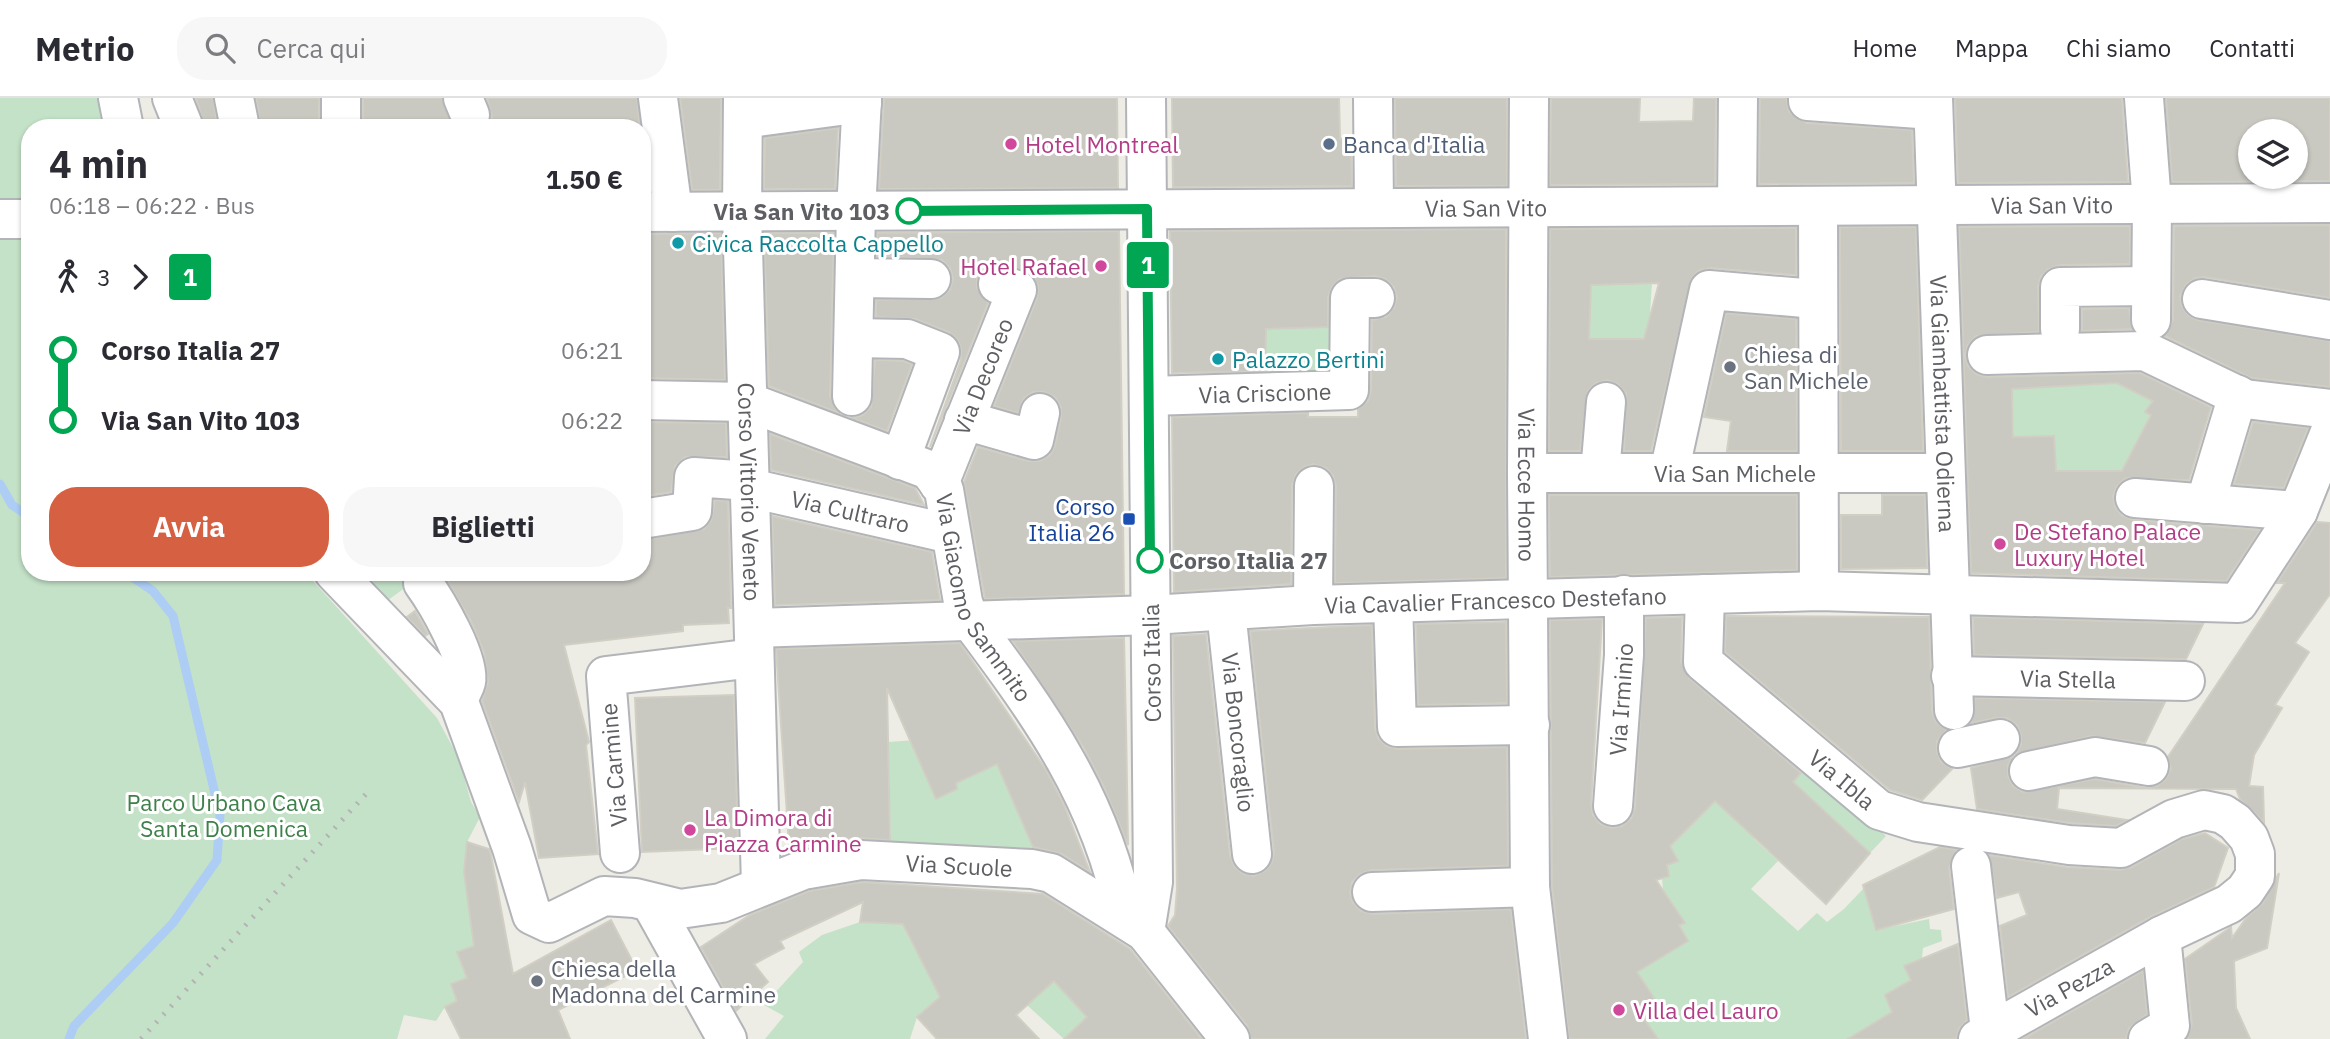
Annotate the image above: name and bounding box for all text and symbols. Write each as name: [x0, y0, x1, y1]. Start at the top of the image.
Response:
search box: [177, 17, 667, 80]
text: Metrio: [35, 27, 135, 70]
icon: search: [201, 29, 239, 67]
text: Cerca qui: [257, 31, 366, 65]
text: Home: [1853, 32, 1917, 64]
text: Mappa: [1955, 32, 2028, 64]
text: Chi siamo: [2066, 32, 2171, 64]
text: Contatti: [2209, 32, 2295, 64]
map controls: [2238, 119, 2308, 189]
button: layers: [2238, 119, 2308, 189]
place label: Hotel Montreal: [1025, 129, 1179, 159]
place label: Banca d'Italia: [1343, 129, 1485, 159]
marker: Hotel Montreal: [1003, 136, 1019, 152]
marker: Banca d'Italia: [1321, 136, 1337, 152]
text: 4 min: [49, 139, 148, 188]
text: 1.50 €: [546, 162, 623, 196]
street label: Via San Vito: [1991, 189, 2113, 220]
text: 06:18 – 06:22 · Bus: [49, 190, 255, 220]
street label: Via San Vito: [1425, 192, 1547, 223]
place label: Via San Vito 103: [713, 196, 890, 226]
marker: Via San Vito 103: [896, 198, 922, 224]
place label: Civica Raccolta Cappello: [692, 228, 944, 258]
marker: Civica Raccolta Cappello: [670, 235, 686, 251]
line badge: 1: [1125, 242, 1171, 288]
text: 1: [1141, 249, 1155, 281]
place label: Hotel Rafael: [960, 251, 1087, 281]
icon: walk: [49, 258, 87, 296]
icon: forward: [121, 258, 159, 296]
marker: Hotel Rafael: [1093, 258, 1109, 274]
text: 1: [183, 261, 197, 293]
text: 3: [97, 262, 111, 292]
street label: Via Giambattista Odierna: [1924, 275, 1963, 533]
street label: Via Decoreo: [945, 313, 1019, 439]
text: Corso Italia 27: [101, 333, 280, 367]
text: 06:21: [561, 335, 623, 365]
place label: Chiesa di San Michele: [1744, 339, 1869, 395]
place label: Palazzo Bertini: [1232, 344, 1385, 374]
marker: Palazzo Bertini: [1210, 351, 1226, 367]
marker: Chiesa di San Michele: [1722, 359, 1738, 375]
street label: Via Criscione: [1198, 376, 1332, 410]
street label: Corso Vittorio Veneto: [732, 382, 768, 602]
text: Via San Vito 103: [101, 403, 301, 437]
text: 06:22: [561, 405, 623, 435]
street label: Via Ecce Homo: [1512, 408, 1543, 562]
street label: Via San Michele: [1654, 458, 1816, 488]
street label: Via Cultraro: [788, 483, 913, 539]
button: Avvia: [49, 487, 329, 567]
button: Biglietti: [343, 487, 623, 567]
street label: Via Giacomo Sammito: [930, 491, 1039, 707]
place label: Corso Italia 26: [1028, 491, 1115, 547]
marker: Corso Italia 26: [1121, 511, 1137, 527]
place label: De Stefano Palace Luxury Hotel: [2014, 516, 2201, 572]
marker: De Stefano Palace Luxury Hotel: [1992, 536, 2008, 552]
place label: Corso Italia 27: [1169, 545, 1328, 575]
marker: Corso Italia 27: [1137, 547, 1163, 573]
street label: Via Cavalier Francesco Destefano: [1324, 580, 1667, 620]
street label: Corso Italia: [1135, 603, 1167, 723]
street label: Via Irminio: [1602, 643, 1639, 757]
street label: Via Boncoraglio: [1216, 651, 1262, 814]
street label: Via Stella: [2020, 662, 2116, 695]
street label: Via Carmine: [593, 702, 633, 828]
street label: Via Ibla: [1803, 742, 1882, 816]
park label: Parco Urbano Cava Santa Domenica: [127, 787, 321, 843]
place label: La Dimora di Piazza Carmine: [704, 802, 862, 858]
marker: La Dimora di Piazza Carmine: [682, 822, 698, 838]
street label: Via Scuole: [905, 847, 1014, 883]
street label: Via Pezza: [2019, 950, 2119, 1024]
place label: Chiesa della Madonna del Carmine: [551, 953, 776, 1009]
marker: Chiesa della Madonna del Carmine: [529, 973, 545, 989]
place label: Villa del Lauro: [1633, 995, 1779, 1025]
marker: Villa del Lauro: [1611, 1002, 1627, 1018]

